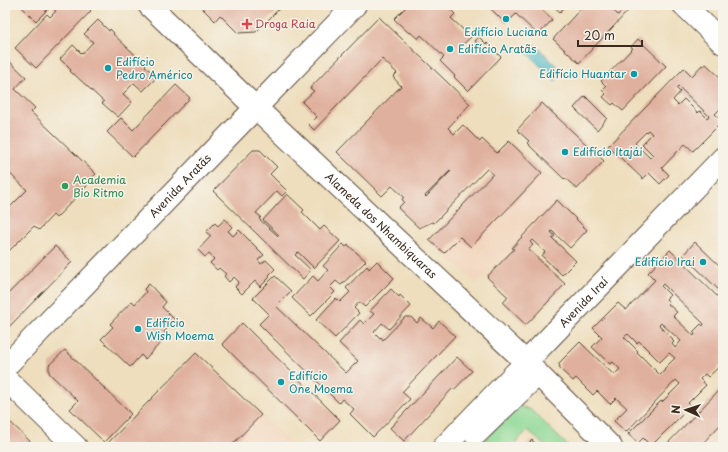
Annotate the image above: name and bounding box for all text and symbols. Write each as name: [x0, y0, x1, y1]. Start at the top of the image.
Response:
marker: Edifício Luciana: [501, 14, 511, 24]
place label: Droga Raia: [255, 15, 316, 32]
marker: Droga Raia: [242, 19, 252, 29]
scale bar: [578, 22, 642, 48]
place label: Edifício Luciana: [464, 23, 548, 40]
text: 20 m: [584, 26, 615, 44]
place label: Edifício Aratãs: [458, 40, 536, 57]
marker: Edifício Aratãs: [445, 44, 455, 54]
place label: Edifício Pedro Américo: [116, 53, 193, 83]
marker: Edifício Pedro Américo: [103, 63, 113, 73]
place label: Edifício Huantar: [539, 65, 626, 82]
marker: Edifício Huantar: [629, 69, 639, 79]
place label: Edifício Itajái: [573, 143, 643, 160]
marker: Edifício Itajái: [560, 147, 570, 157]
street label: Avenida Aratãs: [145, 150, 215, 221]
street label: Alameda dos Nhambiquaras: [321, 168, 441, 282]
place label: Academia Bio Ritmo: [73, 171, 126, 201]
marker: Academia Bio Ritmo: [60, 181, 70, 191]
place label: Edifício Irai: [635, 253, 695, 270]
marker: Edifício Irai: [698, 257, 708, 267]
street label: Avenida Iraí: [555, 273, 612, 331]
place label: Edifício Wish Moema: [146, 314, 214, 344]
marker: Edifício Wish Moema: [133, 324, 143, 334]
place label: Edifício One Moema: [289, 367, 353, 397]
marker: Edifício One Moema: [276, 377, 286, 387]
north arrow: [666, 390, 706, 430]
text: N: [667, 404, 684, 414]

